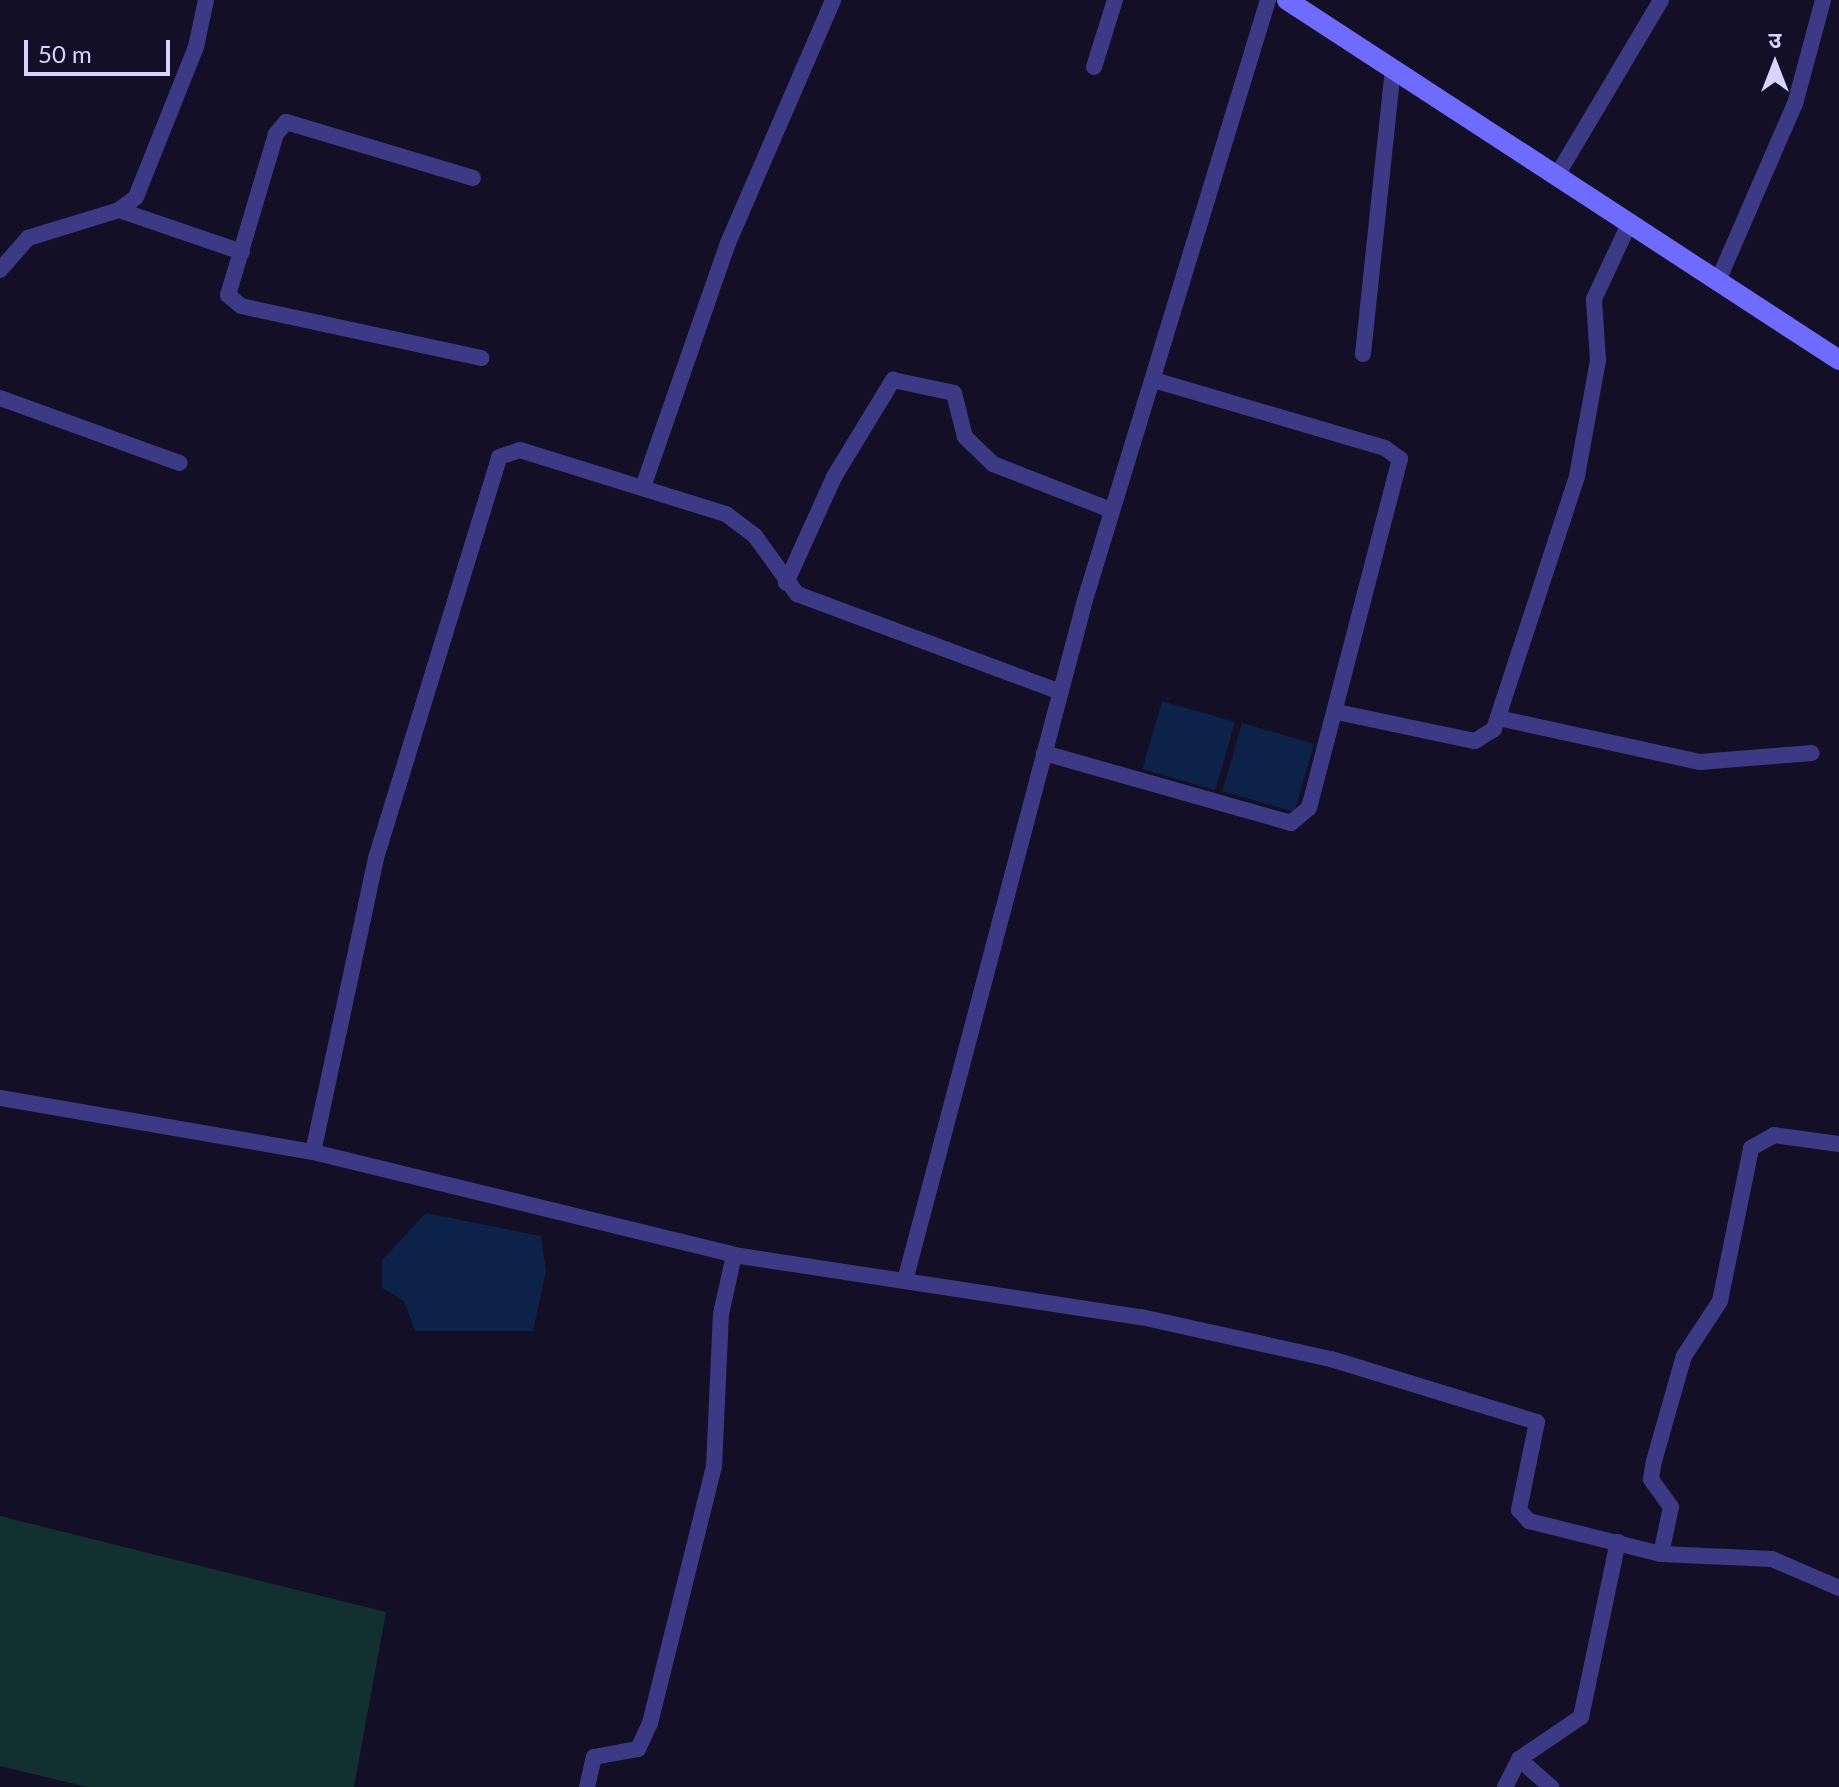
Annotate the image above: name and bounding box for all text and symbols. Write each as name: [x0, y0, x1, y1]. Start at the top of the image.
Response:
scale bar: [28, 24, 174, 74]
north arrow: [1735, 24, 1815, 104]
text: उ: [1769, 26, 1781, 53]
text: 50 m: [38, 39, 92, 68]

